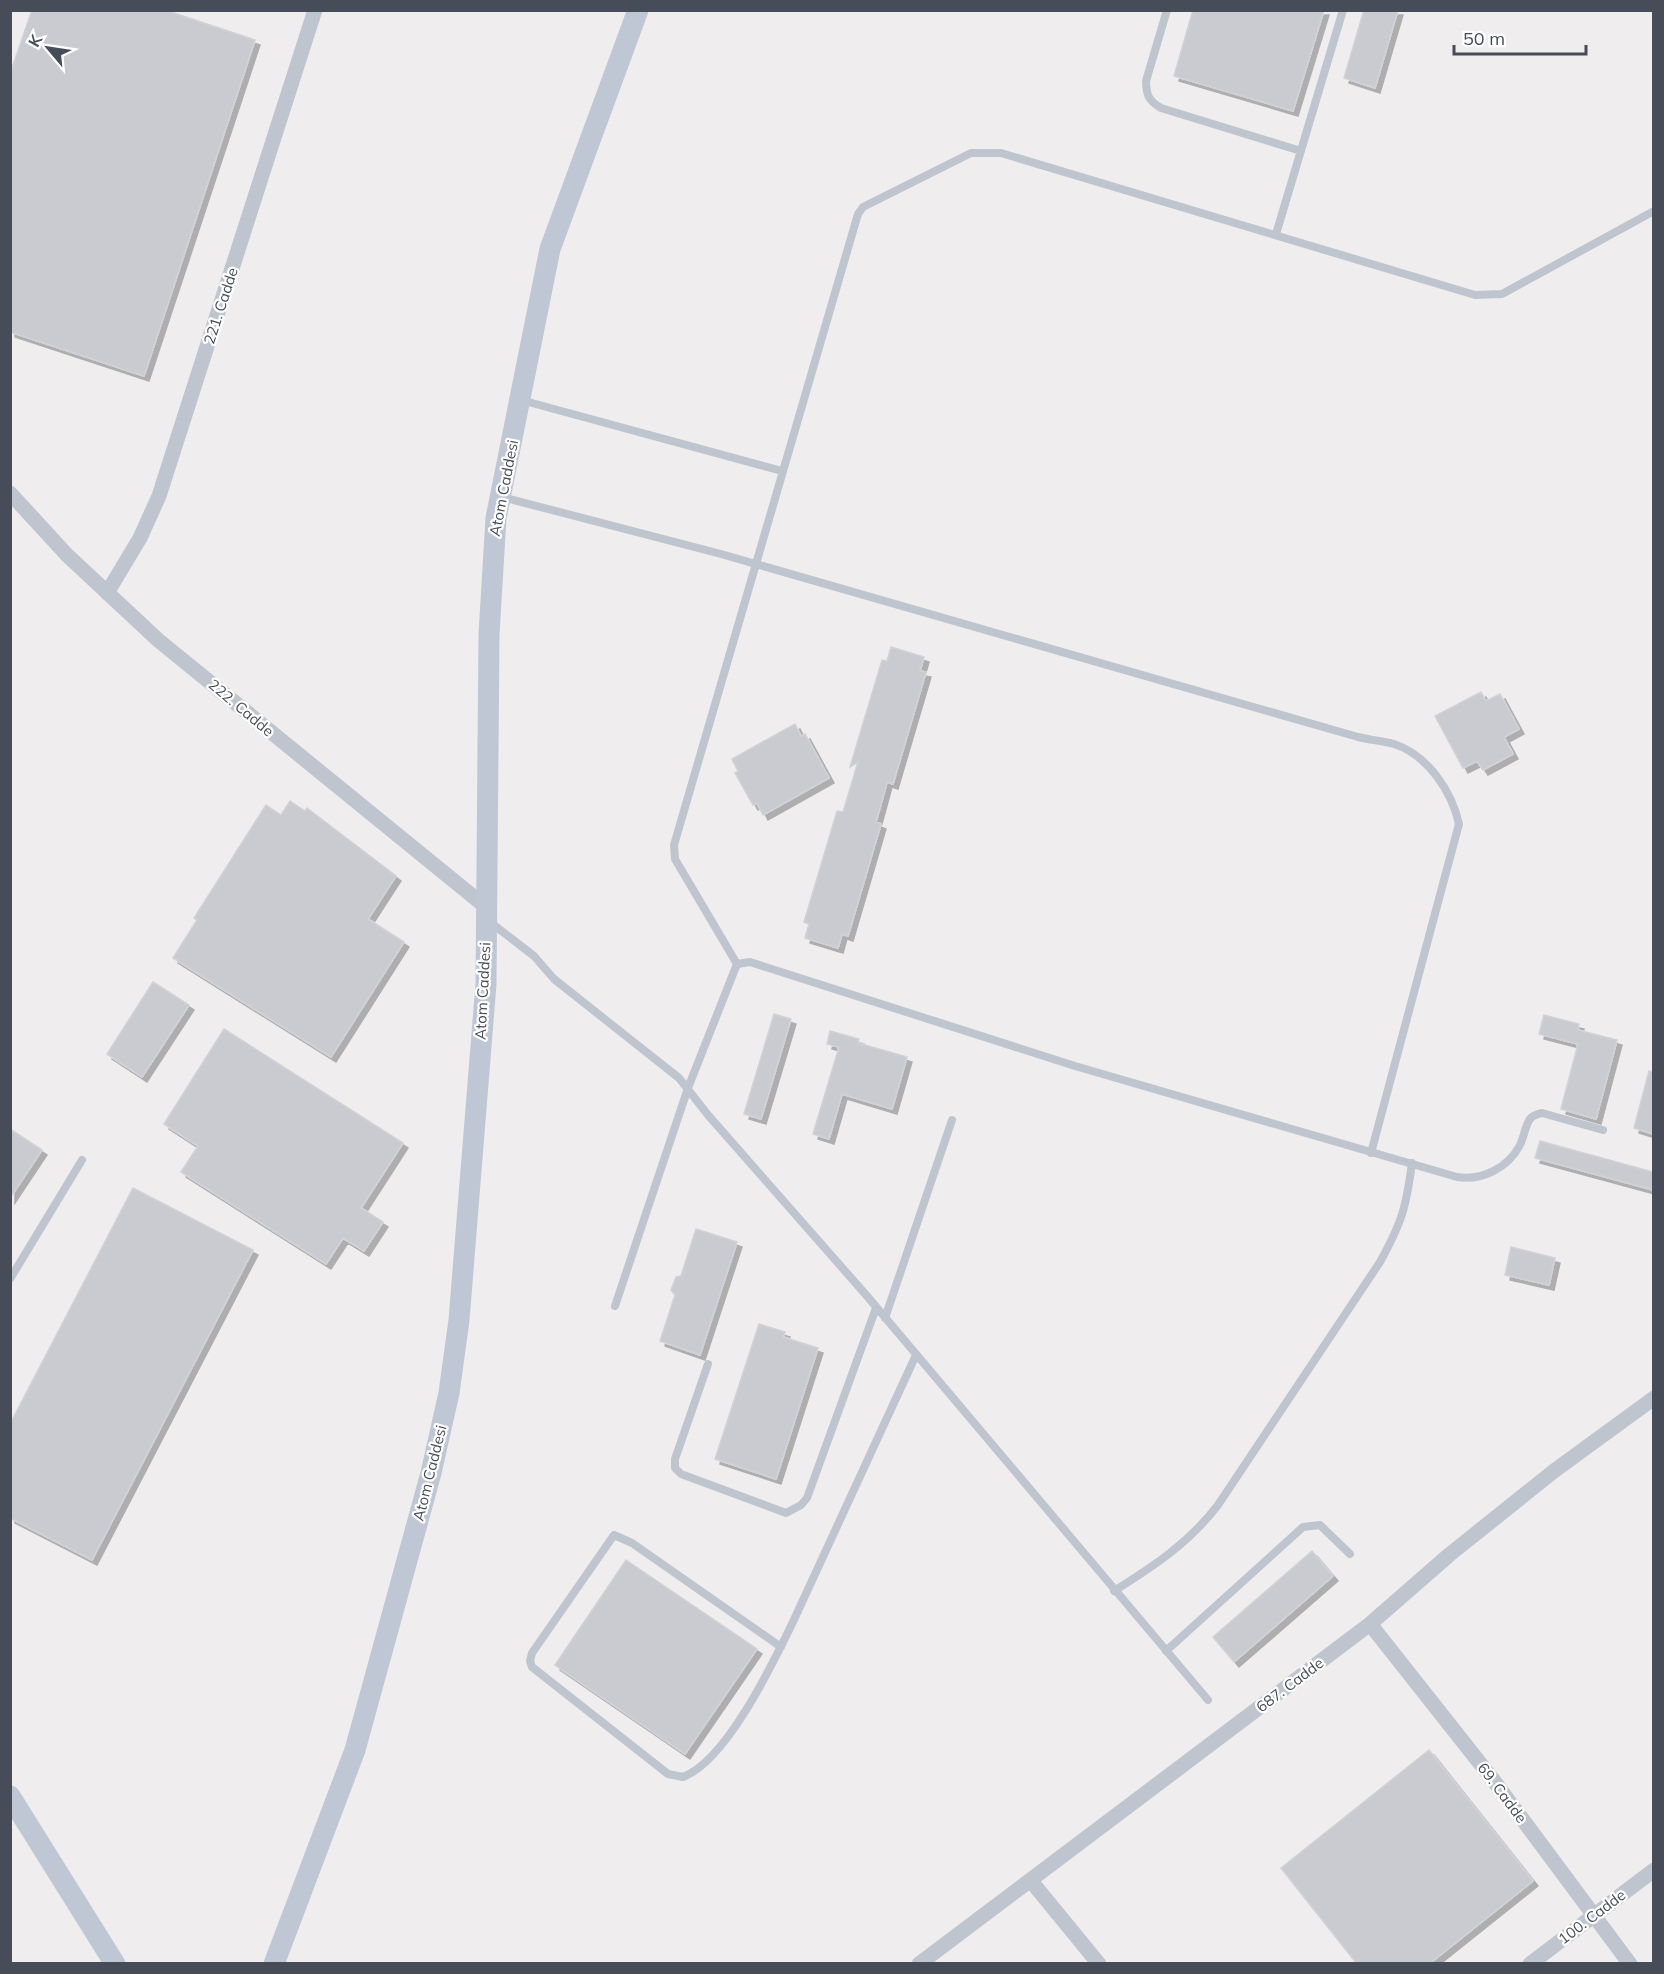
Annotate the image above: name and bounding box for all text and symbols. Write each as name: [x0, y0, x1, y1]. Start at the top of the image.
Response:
north arrow: [18, 18, 78, 78]
scale bar: [1454, 18, 1586, 56]
text: 50 m: [1463, 27, 1505, 50]
text: K: [24, 30, 47, 50]
street label: 221. Cadde: [199, 265, 242, 347]
street label: Atom Caddesi: [485, 438, 522, 538]
street label: 222. Cadde: [205, 675, 278, 740]
street label: Atom Caddesi: [470, 942, 495, 1040]
street label: Atom Caddesi: [408, 1423, 451, 1523]
street label: 687. Cadde: [1252, 1653, 1327, 1716]
street label: 69. Cadde: [1474, 1759, 1531, 1827]
street label: 100. Cadde: [1554, 1885, 1629, 1948]

